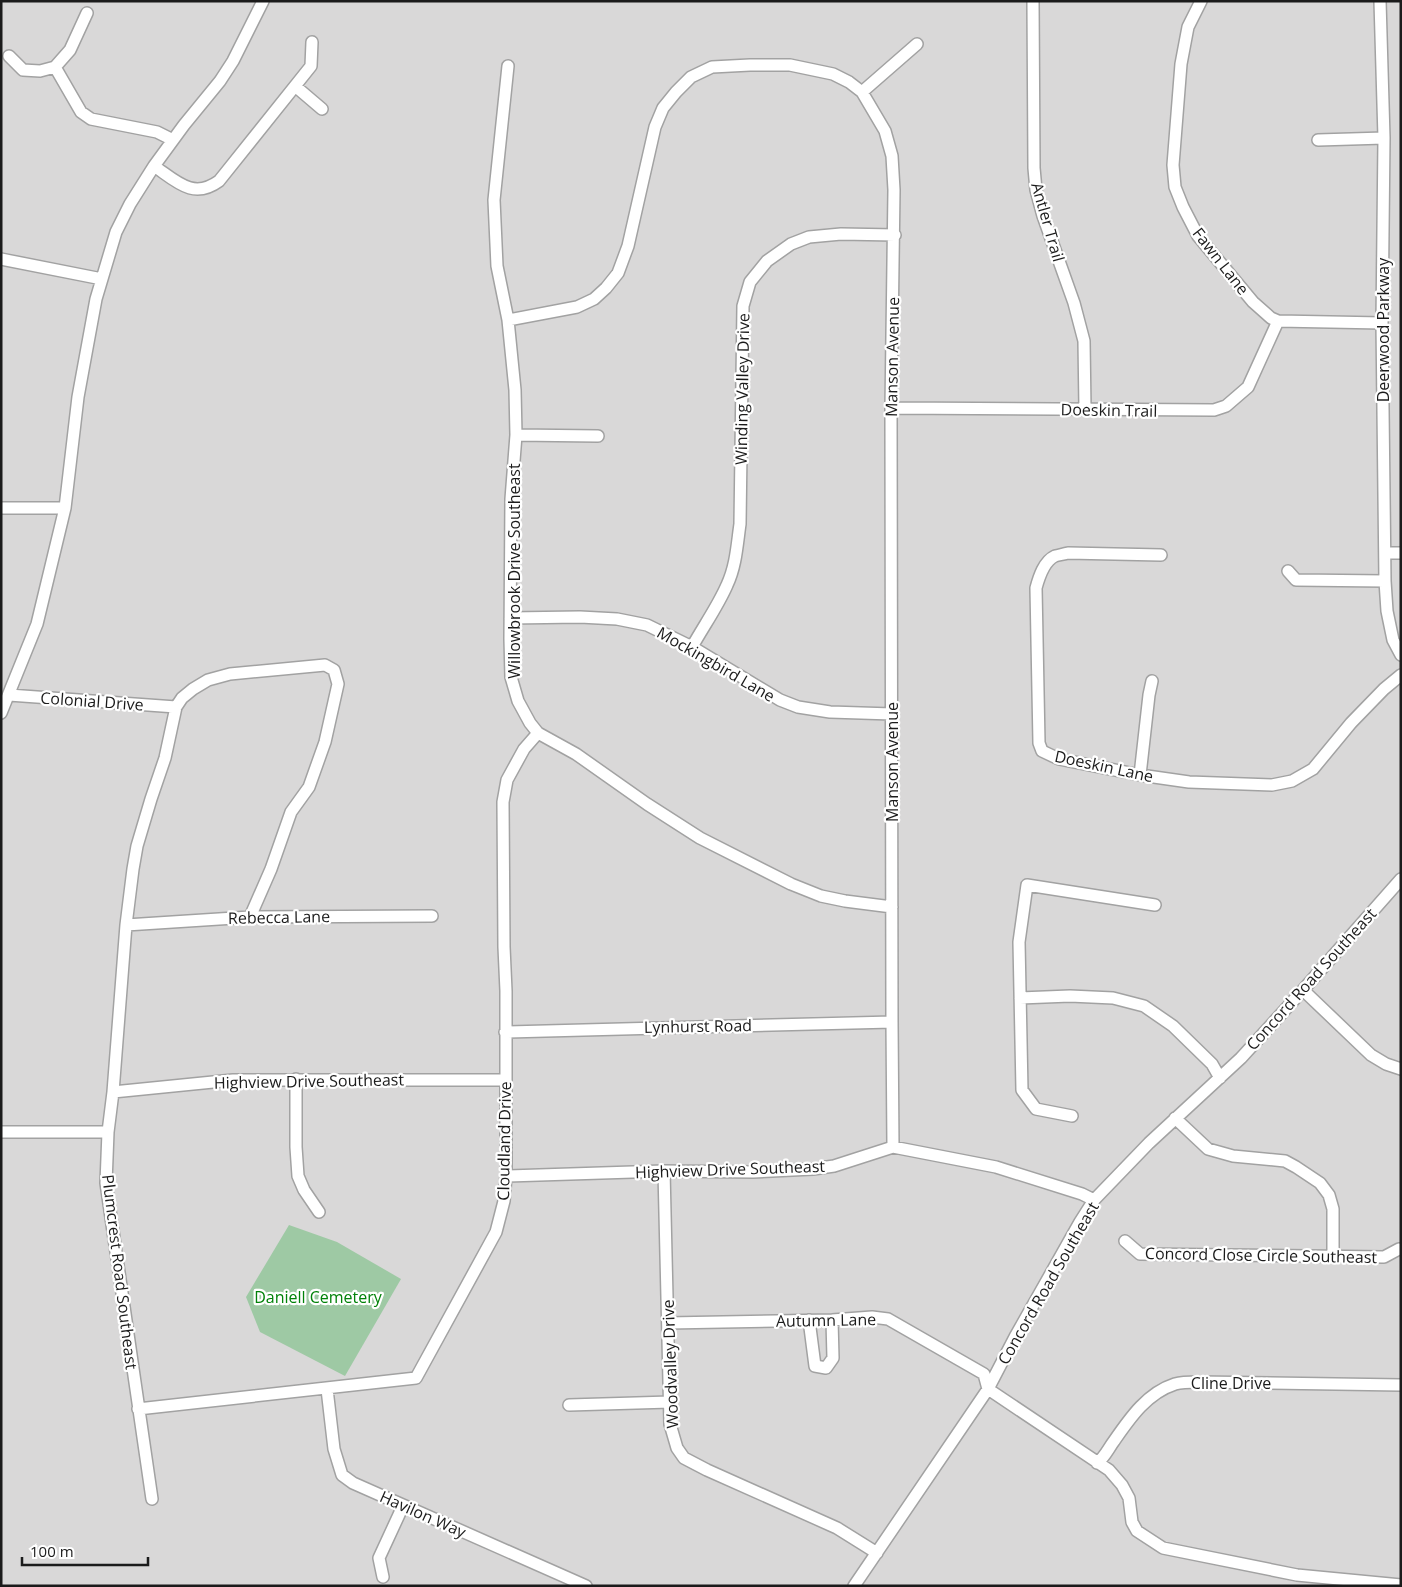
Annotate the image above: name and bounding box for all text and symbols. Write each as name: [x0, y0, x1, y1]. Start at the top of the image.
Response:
street label: Antler Trail: [1026, 180, 1070, 264]
street label: Fawn Lane: [1188, 223, 1254, 299]
street label: Deerwood Parkway: [1372, 257, 1394, 402]
street label: Manson Avenue: [880, 297, 904, 417]
street label: Winding Valley Drive: [730, 313, 754, 465]
street label: Doeskin Trail: [1061, 398, 1157, 422]
street label: Willowbrook Drive Southeast: [503, 463, 525, 679]
street label: Mockingbird Lane: [653, 621, 779, 707]
street label: Colonial Drive: [40, 686, 144, 716]
street label: Manson Avenue: [881, 702, 903, 822]
street label: Doeskin Lane: [1053, 745, 1155, 787]
street label: Concord Road Southeast: [1241, 903, 1381, 1055]
street label: Rebecca Lane: [228, 905, 330, 929]
street label: Lynhurst Road: [644, 1014, 752, 1038]
street label: Highview Drive Southeast: [214, 1068, 405, 1094]
street label: Cloudland Drive: [492, 1081, 516, 1201]
street label: Highview Drive Southeast: [635, 1155, 826, 1183]
street label: Plumcrest Road Southeast: [97, 1173, 143, 1371]
street label: Concord Road Southeast: [992, 1197, 1104, 1368]
street label: Concord Close Circle Southeast: [1145, 1242, 1378, 1268]
park label: Daniell Cemetery: [254, 1286, 383, 1308]
street label: Woodvalley Drive: [657, 1299, 683, 1429]
street label: Autumn Lane: [776, 1308, 876, 1332]
street label: Cline Drive: [1191, 1372, 1271, 1394]
street label: Havilon Way: [376, 1485, 470, 1543]
scale bar: [22, 1534, 149, 1566]
text: 100 m: [30, 1541, 74, 1561]

